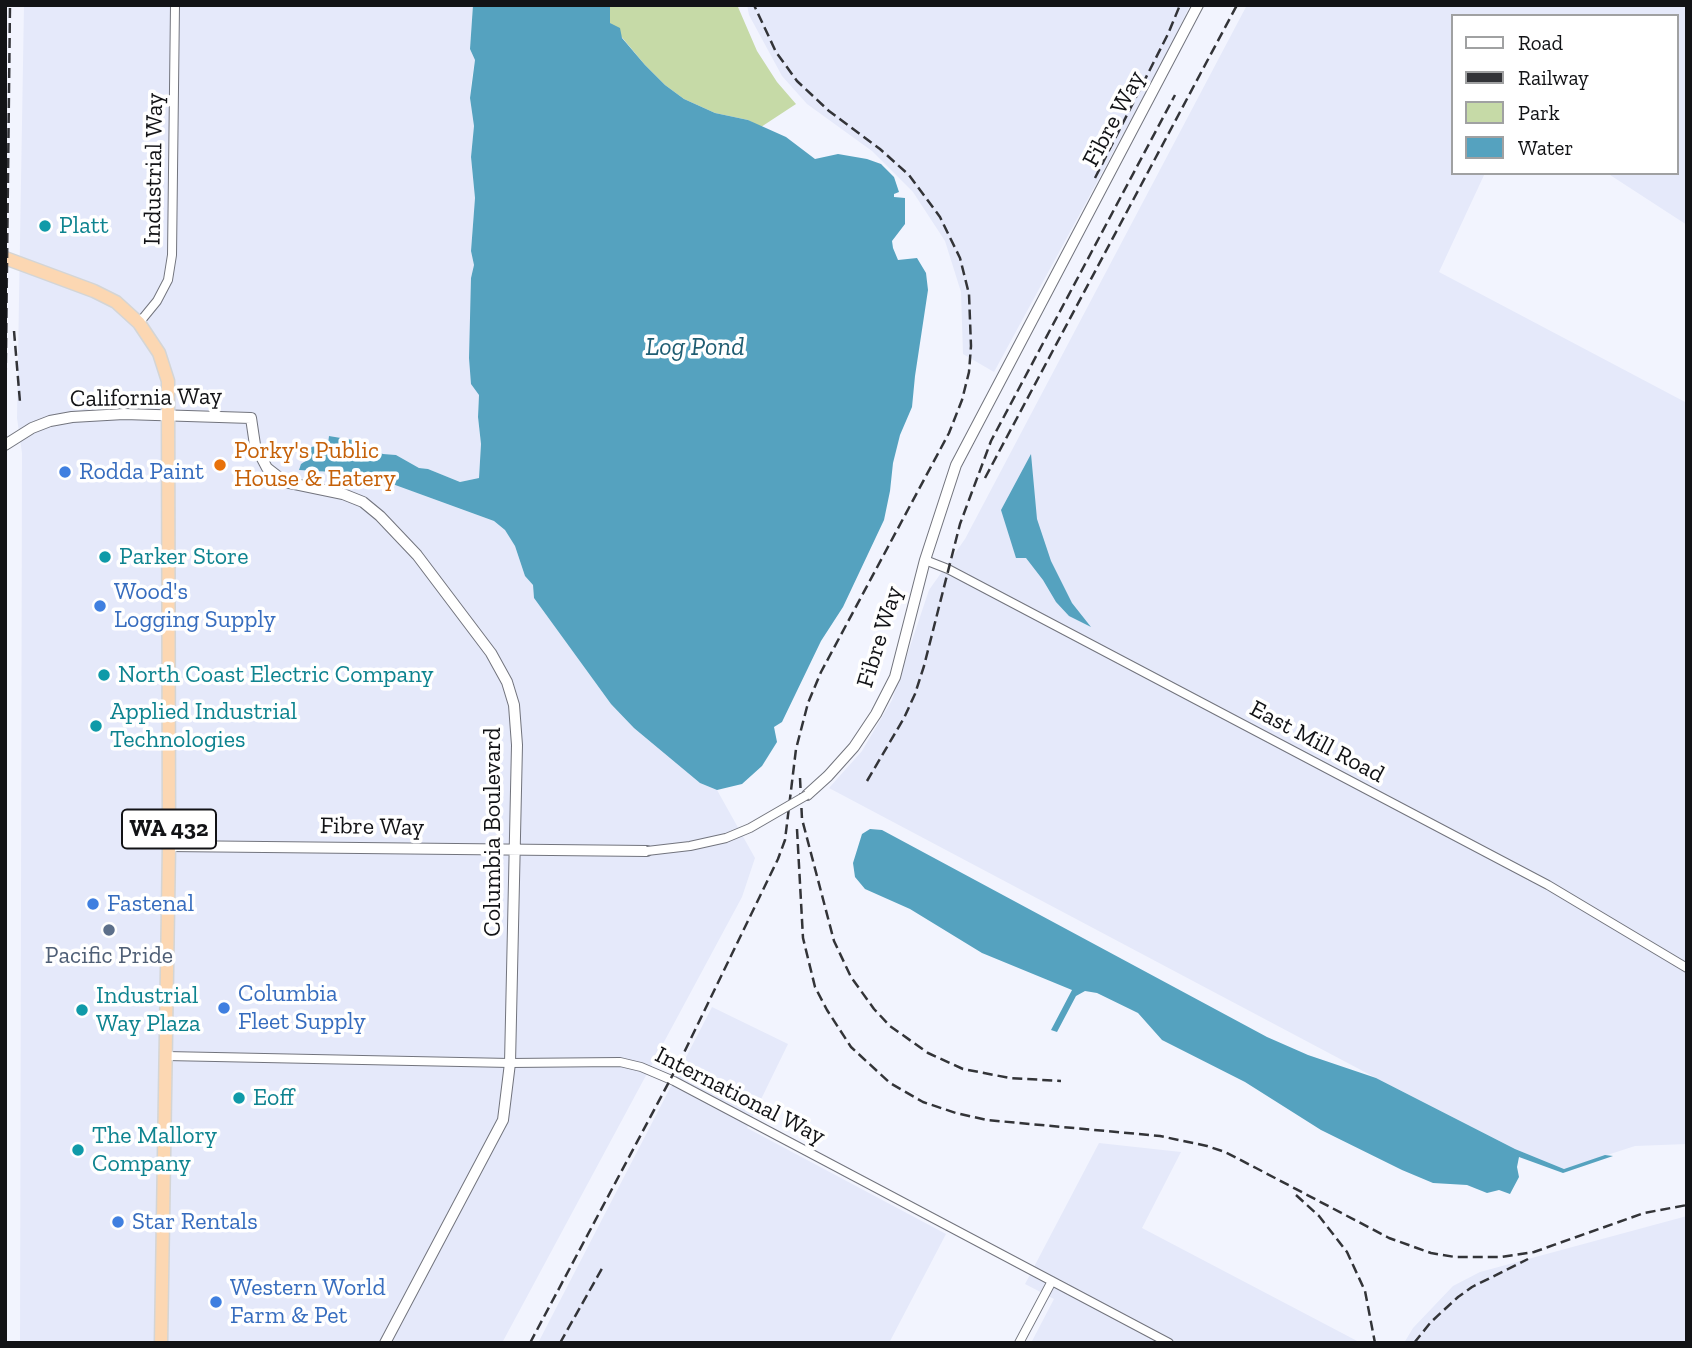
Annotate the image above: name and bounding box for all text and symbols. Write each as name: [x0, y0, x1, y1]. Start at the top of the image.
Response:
legend: [1450, 14, 1678, 175]
text: Road: [1518, 30, 1563, 55]
text: Railway: [1518, 65, 1589, 90]
street label: Fibre Way: [1077, 66, 1151, 172]
street label: Industrial Way: [138, 93, 170, 245]
text: Park: [1518, 100, 1560, 125]
text: Water: [1518, 135, 1573, 160]
place label: Platt: [59, 212, 109, 240]
marker: Platt: [37, 218, 53, 234]
water label: Log Pond: [646, 332, 744, 364]
street label: California Way: [70, 382, 222, 414]
place label: Porky's Public House & Eatery: [234, 437, 396, 493]
marker: Porky's Public House & Eatery: [212, 457, 228, 473]
place label: Rodda Paint: [79, 458, 204, 486]
marker: Rodda Paint: [57, 464, 73, 480]
place label: Parker Store: [119, 543, 248, 571]
marker: Parker Store: [97, 549, 113, 565]
place label: Wood's Logging Supply: [114, 578, 276, 634]
street label: Fibre Way: [851, 583, 909, 691]
marker: Wood's Logging Supply: [92, 598, 108, 614]
place label: North Coast Electric Company: [118, 661, 434, 689]
marker: North Coast Electric Company: [96, 667, 112, 683]
street label: East Mill Road: [1245, 694, 1389, 790]
place label: Applied Industrial Technologies: [110, 698, 297, 754]
marker: Applied Industrial Technologies: [88, 718, 104, 734]
street label: Columbia Boulevard: [479, 727, 507, 937]
road number: WA 432: [122, 810, 216, 848]
street label: Fibre Way: [320, 812, 424, 842]
place label: Fastenal: [107, 890, 194, 918]
marker: Fastenal: [85, 896, 101, 912]
marker: Pacific Pride: [101, 922, 117, 938]
place label: Pacific Pride: [45, 942, 173, 970]
place label: Columbia Fleet Supply: [238, 980, 366, 1036]
place label: Industrial Way Plaza: [96, 982, 201, 1038]
marker: Columbia Fleet Supply: [216, 1000, 232, 1016]
marker: Industrial Way Plaza: [74, 1002, 90, 1018]
street label: International Way: [650, 1041, 830, 1151]
place label: Eoff: [253, 1084, 294, 1112]
marker: Eoff: [231, 1090, 247, 1106]
place label: The Mallory Company: [92, 1122, 217, 1178]
marker: The Mallory Company: [70, 1142, 86, 1158]
place label: Star Rentals: [132, 1208, 258, 1236]
marker: Star Rentals: [110, 1214, 126, 1230]
place label: Western World Farm & Pet: [230, 1274, 386, 1330]
marker: Western World Farm & Pet: [208, 1294, 224, 1310]

